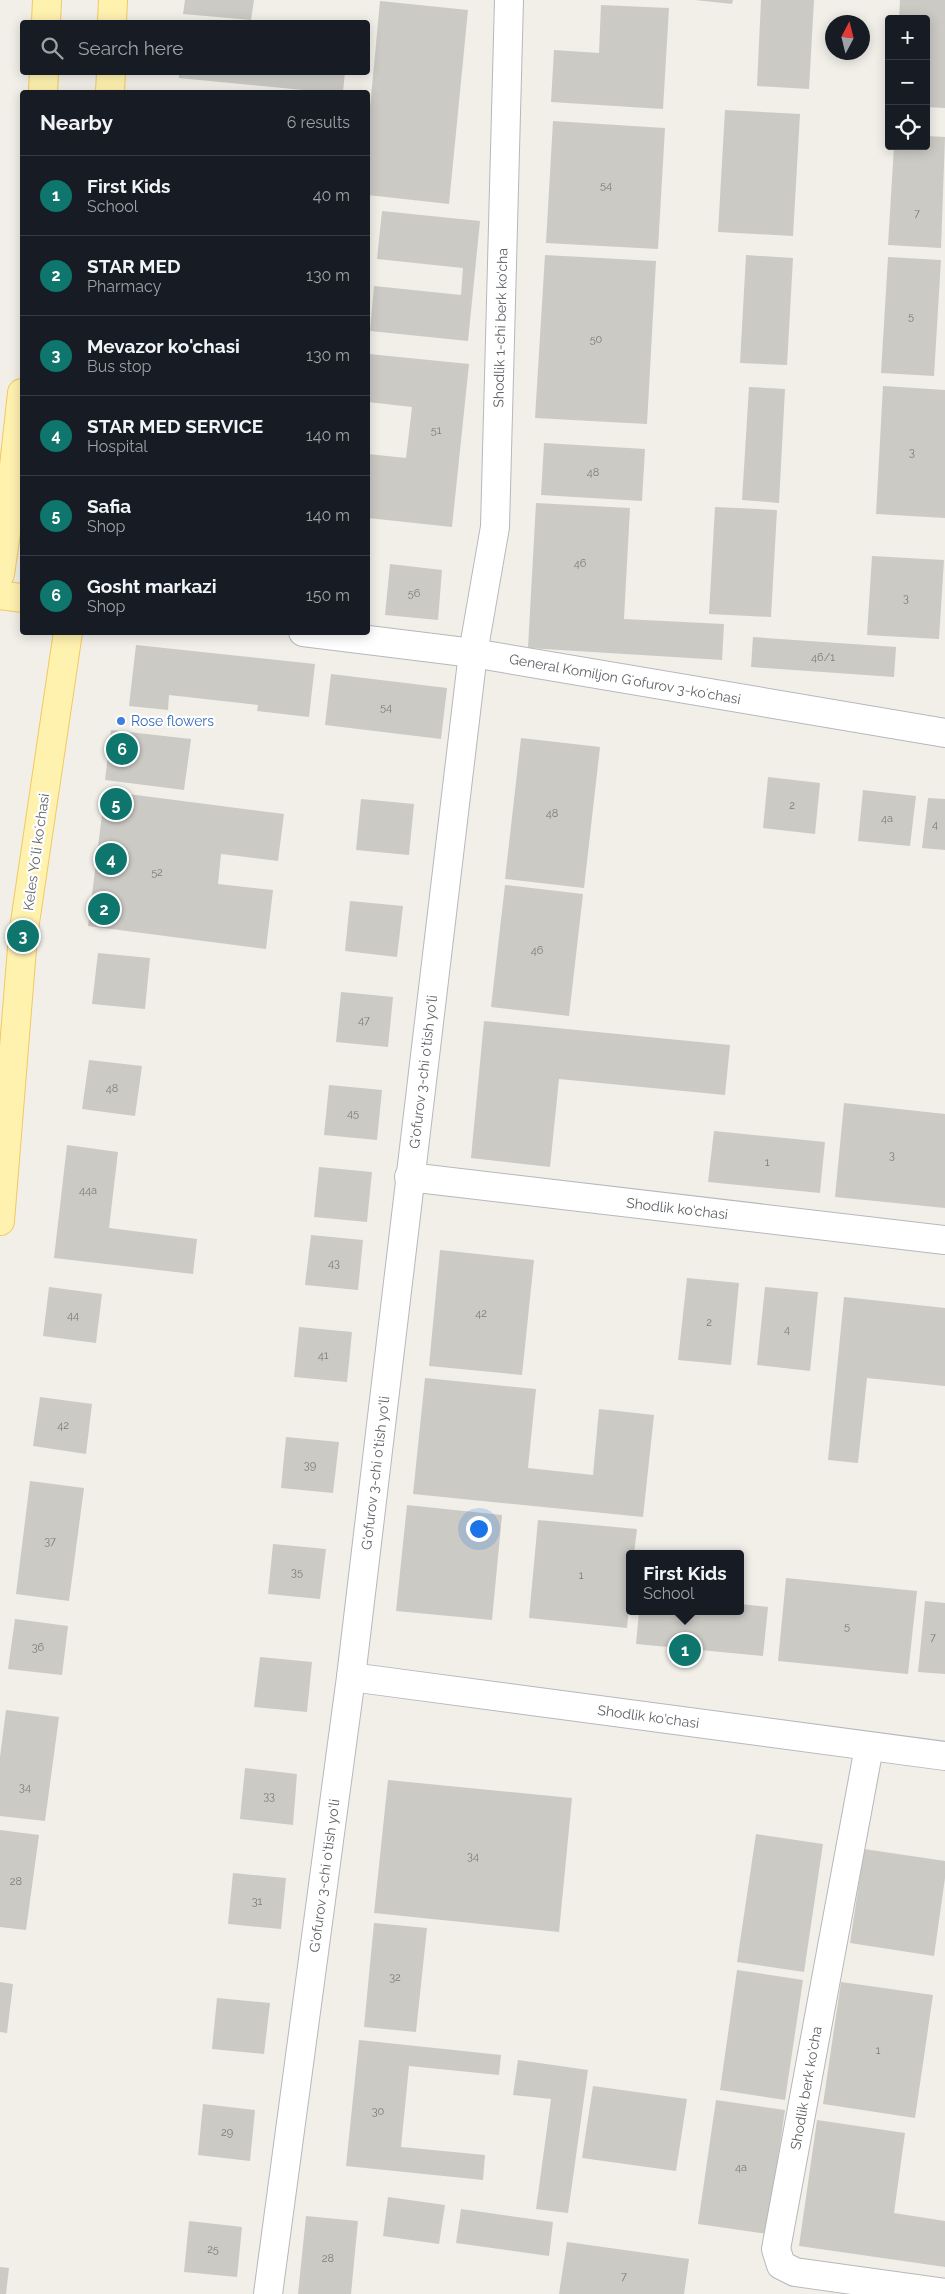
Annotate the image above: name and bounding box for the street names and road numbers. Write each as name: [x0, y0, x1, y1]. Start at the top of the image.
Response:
street label: Shodlik 1-chi berk ko'cha: [490, 248, 510, 408]
street label: General Komiljon Gʻofurov 3-koʻchasi: [508, 651, 742, 707]
street label: Keles Yoʻli koʻchasi: [20, 792, 52, 912]
street label: G'ofurov 3-chi o'tish yo'li: [406, 994, 440, 1150]
street label: Shodlik ko'chasi: [625, 1195, 729, 1222]
street label: G'ofurov 3-chi o'tish yo'li: [358, 1395, 392, 1551]
street label: Shodlik ko'chasi: [597, 1702, 700, 1731]
street label: G'ofurov 3-chi o'tish yo'li: [306, 1798, 343, 1954]
street label: Shodlik berk ko'cha: [787, 2025, 825, 2151]

